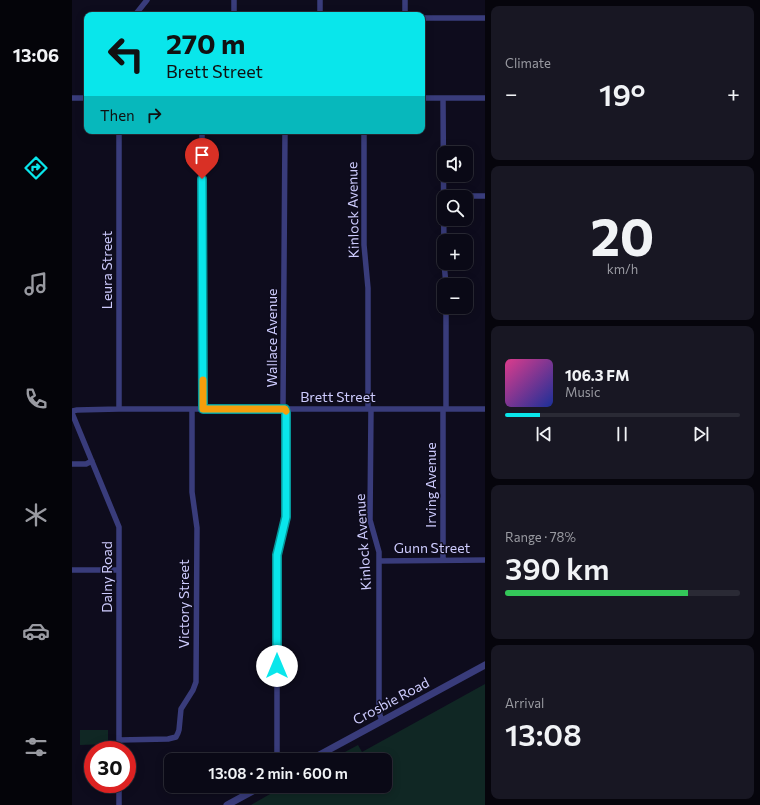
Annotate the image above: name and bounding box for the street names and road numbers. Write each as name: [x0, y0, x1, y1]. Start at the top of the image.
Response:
street label: Kinlock Avenue: [343, 161, 362, 259]
street label: Leura Street: [98, 231, 115, 309]
street label: Wallace Avenue: [263, 289, 280, 387]
street label: Brett Street: [300, 388, 376, 405]
street label: Irving Avenue: [422, 442, 439, 528]
street label: Kinlock Avenue: [351, 493, 374, 591]
street label: Gunn Street: [394, 539, 470, 556]
street label: Dalny Road: [98, 541, 115, 613]
street label: Victory Street: [175, 559, 192, 649]
street label: Crosbie Road: [350, 673, 432, 728]

